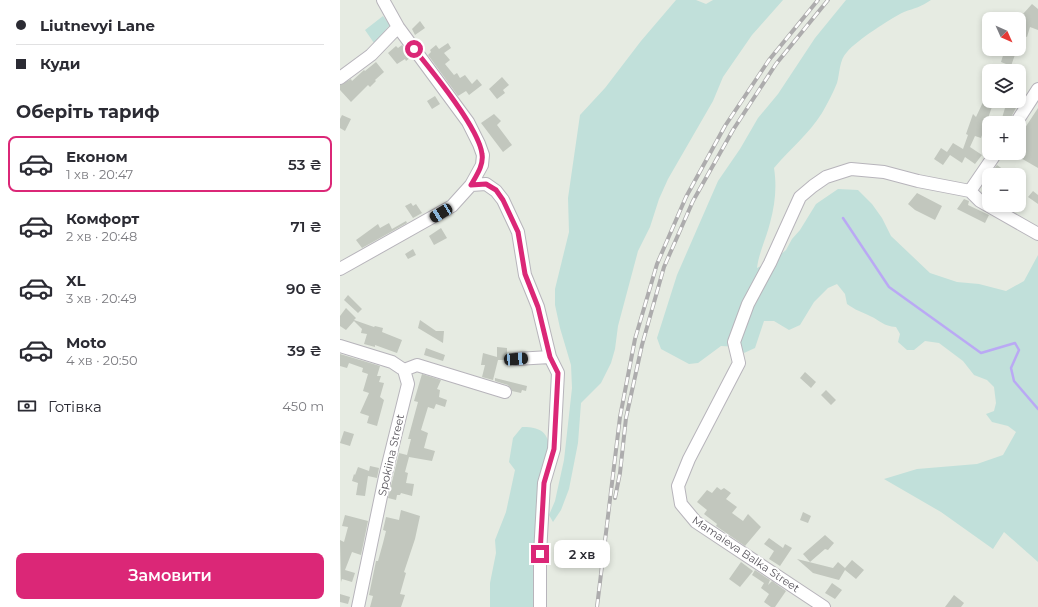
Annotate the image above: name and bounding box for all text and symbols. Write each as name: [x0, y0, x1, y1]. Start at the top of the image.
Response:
north arrow: [982, 12, 1026, 56]
map controls: [982, 12, 1026, 212]
text: Liutnevyi Lane: [40, 16, 155, 35]
route start: [405, 40, 423, 58]
text: Куди: [40, 54, 80, 73]
button: layers: [982, 64, 1026, 108]
text: Оберіть тариф: [16, 101, 160, 123]
button: +: [982, 116, 1026, 160]
icon: car: [18, 146, 54, 182]
text: Економ: [66, 147, 128, 166]
text: 53 ₴: [288, 155, 322, 174]
text: 1 хв · 20:47: [66, 166, 133, 182]
button: −: [982, 168, 1026, 212]
car: [428, 202, 454, 224]
icon: car: [18, 208, 54, 244]
text: Комфорт: [66, 209, 139, 228]
text: 71 ₴: [290, 217, 322, 236]
text: 2 хв · 20:48: [66, 228, 137, 244]
icon: car: [18, 270, 54, 306]
text: XL: [66, 271, 85, 290]
text: 90 ₴: [286, 279, 322, 298]
text: 3 хв · 20:49: [66, 290, 137, 306]
icon: car: [18, 332, 54, 368]
text: Moto: [66, 333, 106, 352]
text: 39 ₴: [287, 341, 322, 360]
text: 4 хв · 20:50: [66, 352, 138, 368]
car: [504, 352, 528, 366]
icon: cash: [16, 395, 38, 417]
text: Готівка: [48, 397, 102, 416]
text: 450 m: [282, 398, 324, 414]
street label: Spokiina Street: [375, 412, 407, 497]
street label: Mamaieva Balka Street: [690, 513, 803, 595]
callout: 2 хв: [554, 540, 610, 568]
route end: [531, 545, 549, 563]
text: 2 хв: [569, 546, 595, 562]
button: Замовити: [16, 553, 324, 599]

